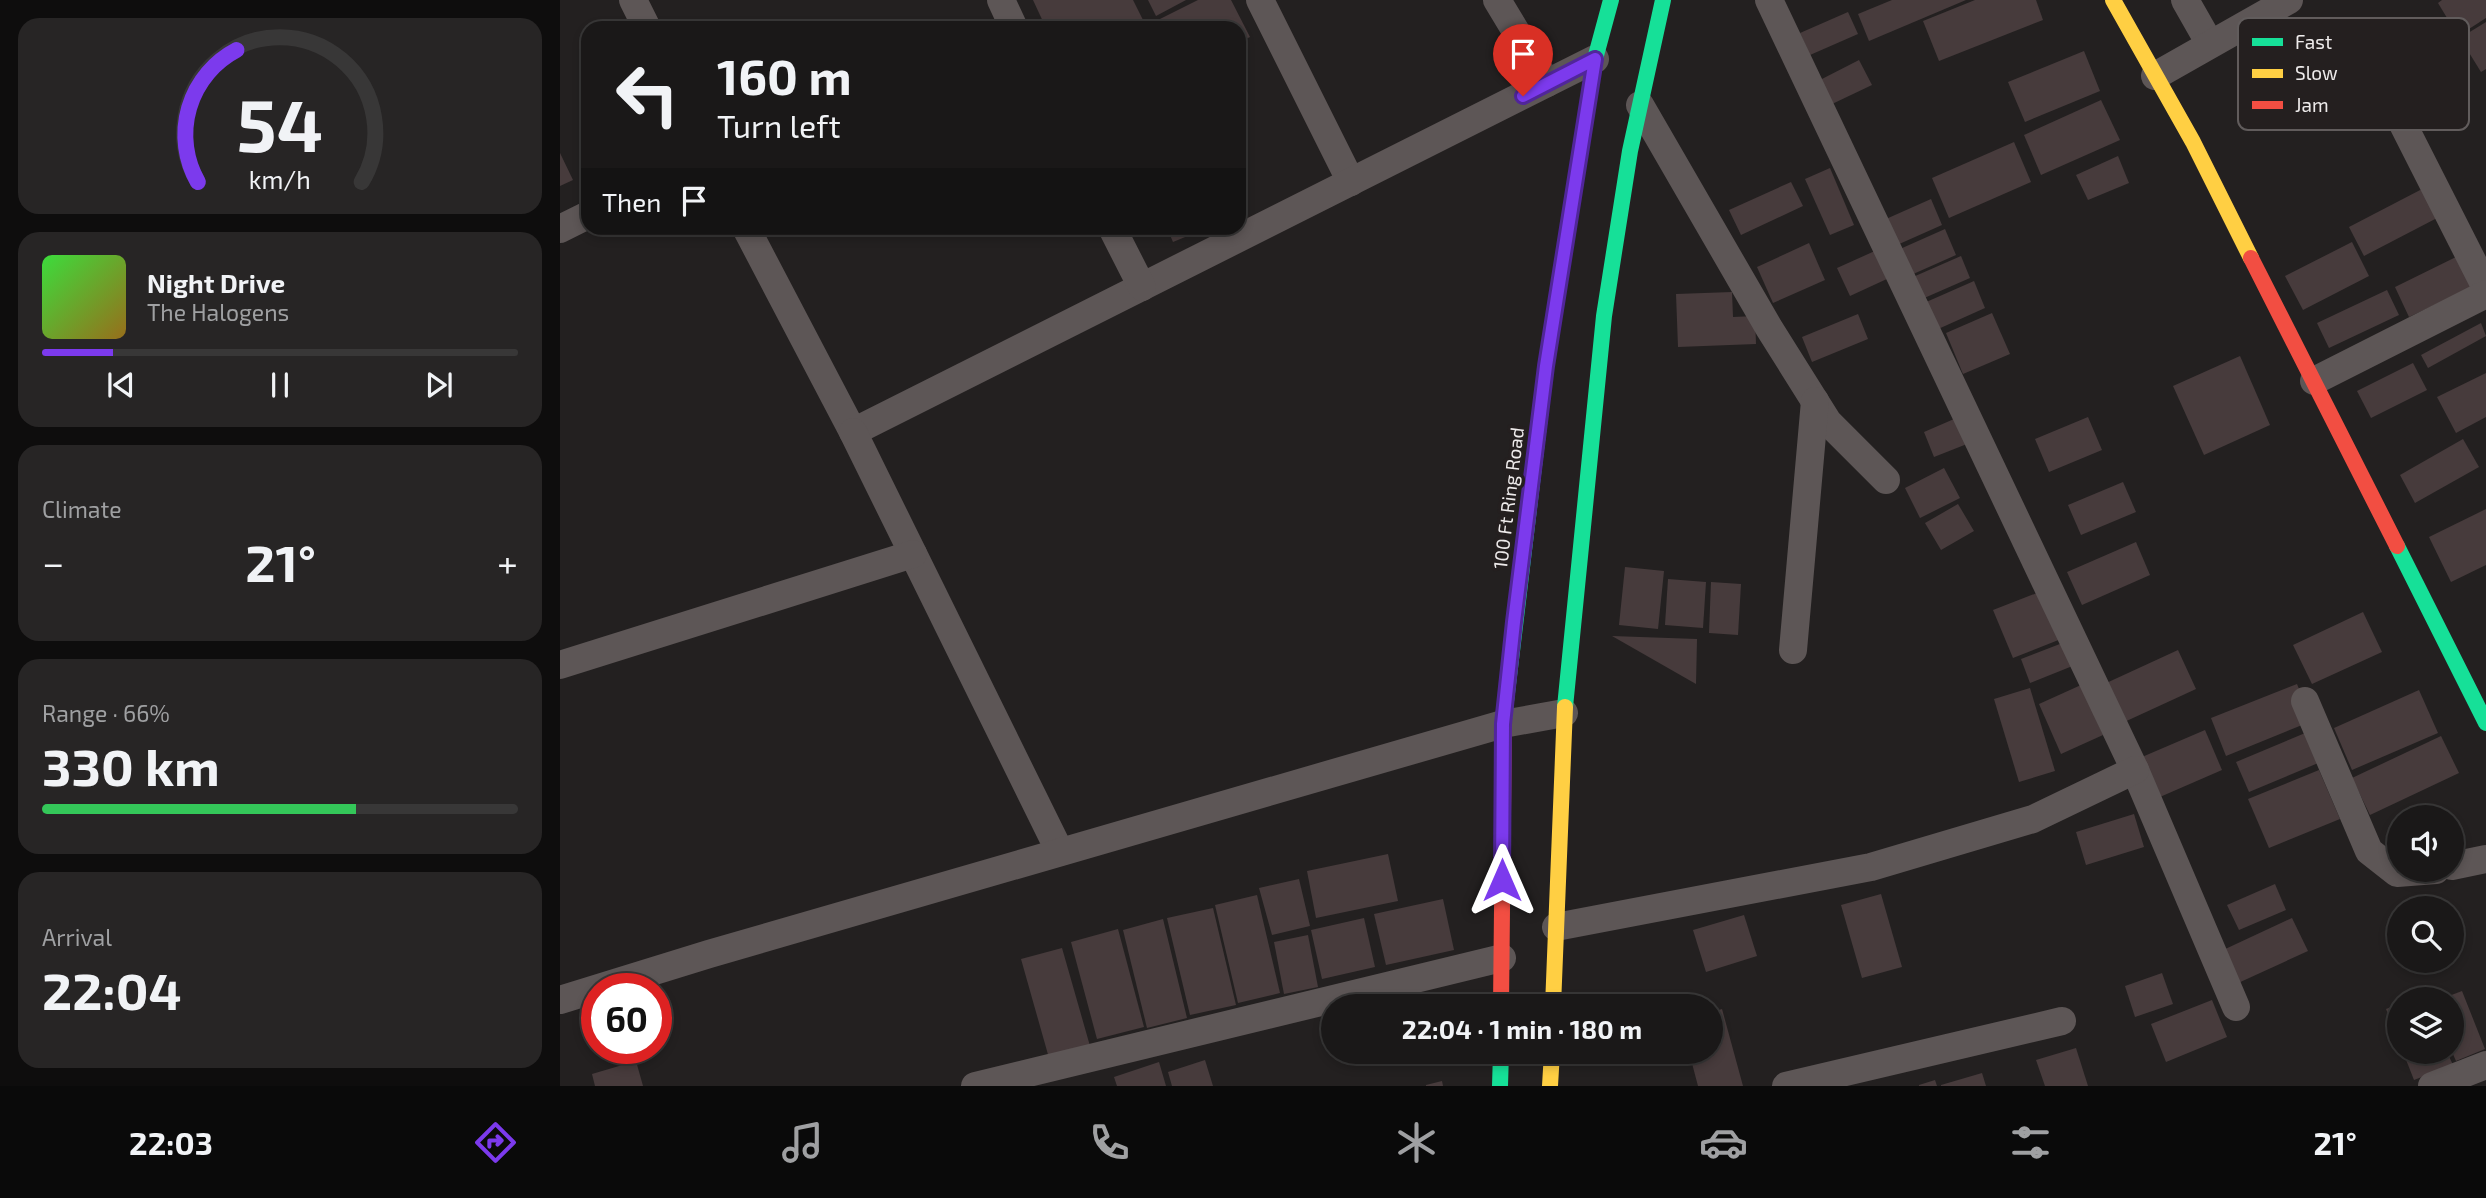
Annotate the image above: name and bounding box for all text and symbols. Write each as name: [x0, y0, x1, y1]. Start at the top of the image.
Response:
legend: [2238, 18, 2469, 130]
pin: [1493, 24, 1553, 96]
text: Fast: [2295, 30, 2332, 53]
icon: arrive: [1504, 35, 1542, 73]
text: 160 m: [717, 46, 852, 105]
icon: left: [602, 49, 693, 140]
text: Slow: [2295, 61, 2338, 84]
text: 54: [237, 79, 323, 167]
text: Jam: [2295, 93, 2329, 116]
text: Turn left: [717, 106, 841, 144]
text: km/h: [249, 164, 311, 194]
icon: arrive: [675, 182, 713, 220]
text: Then: [602, 186, 661, 217]
text: Night Drive: [147, 267, 285, 298]
text: The Halogens: [147, 298, 289, 326]
icon: previous: [102, 366, 140, 404]
icon: pause: [261, 366, 299, 404]
icon: next: [420, 366, 458, 404]
street label: 100 Ft Ring Road: [1488, 426, 1528, 570]
text: Climate: [42, 495, 122, 523]
text: 21°: [245, 530, 316, 592]
text: −: [42, 539, 64, 585]
text: +: [497, 539, 518, 585]
text: Range · 66%: [42, 699, 170, 727]
text: 330 km: [42, 734, 220, 796]
map controls: [2387, 805, 2464, 1064]
button: sound: [2387, 805, 2464, 882]
position arrow: [1465, 843, 1539, 917]
button: search: [2387, 896, 2464, 973]
text: Arrival: [42, 923, 112, 951]
text: 22:04: [42, 958, 182, 1020]
speed limit sign: 60: [581, 973, 672, 1064]
button: layers: [2387, 987, 2464, 1064]
text: 22:04 · 1 min · 180 m: [1402, 1013, 1642, 1044]
icon: directions: [471, 1118, 520, 1167]
icon: music: [778, 1118, 827, 1167]
icon: phone: [1085, 1118, 1134, 1167]
icon: climate: [1392, 1118, 1441, 1167]
icon: car: [1699, 1118, 1748, 1167]
icon: filters: [2006, 1118, 2055, 1167]
text: 22:03: [129, 1123, 213, 1161]
text: 21°: [2313, 1123, 2357, 1161]

